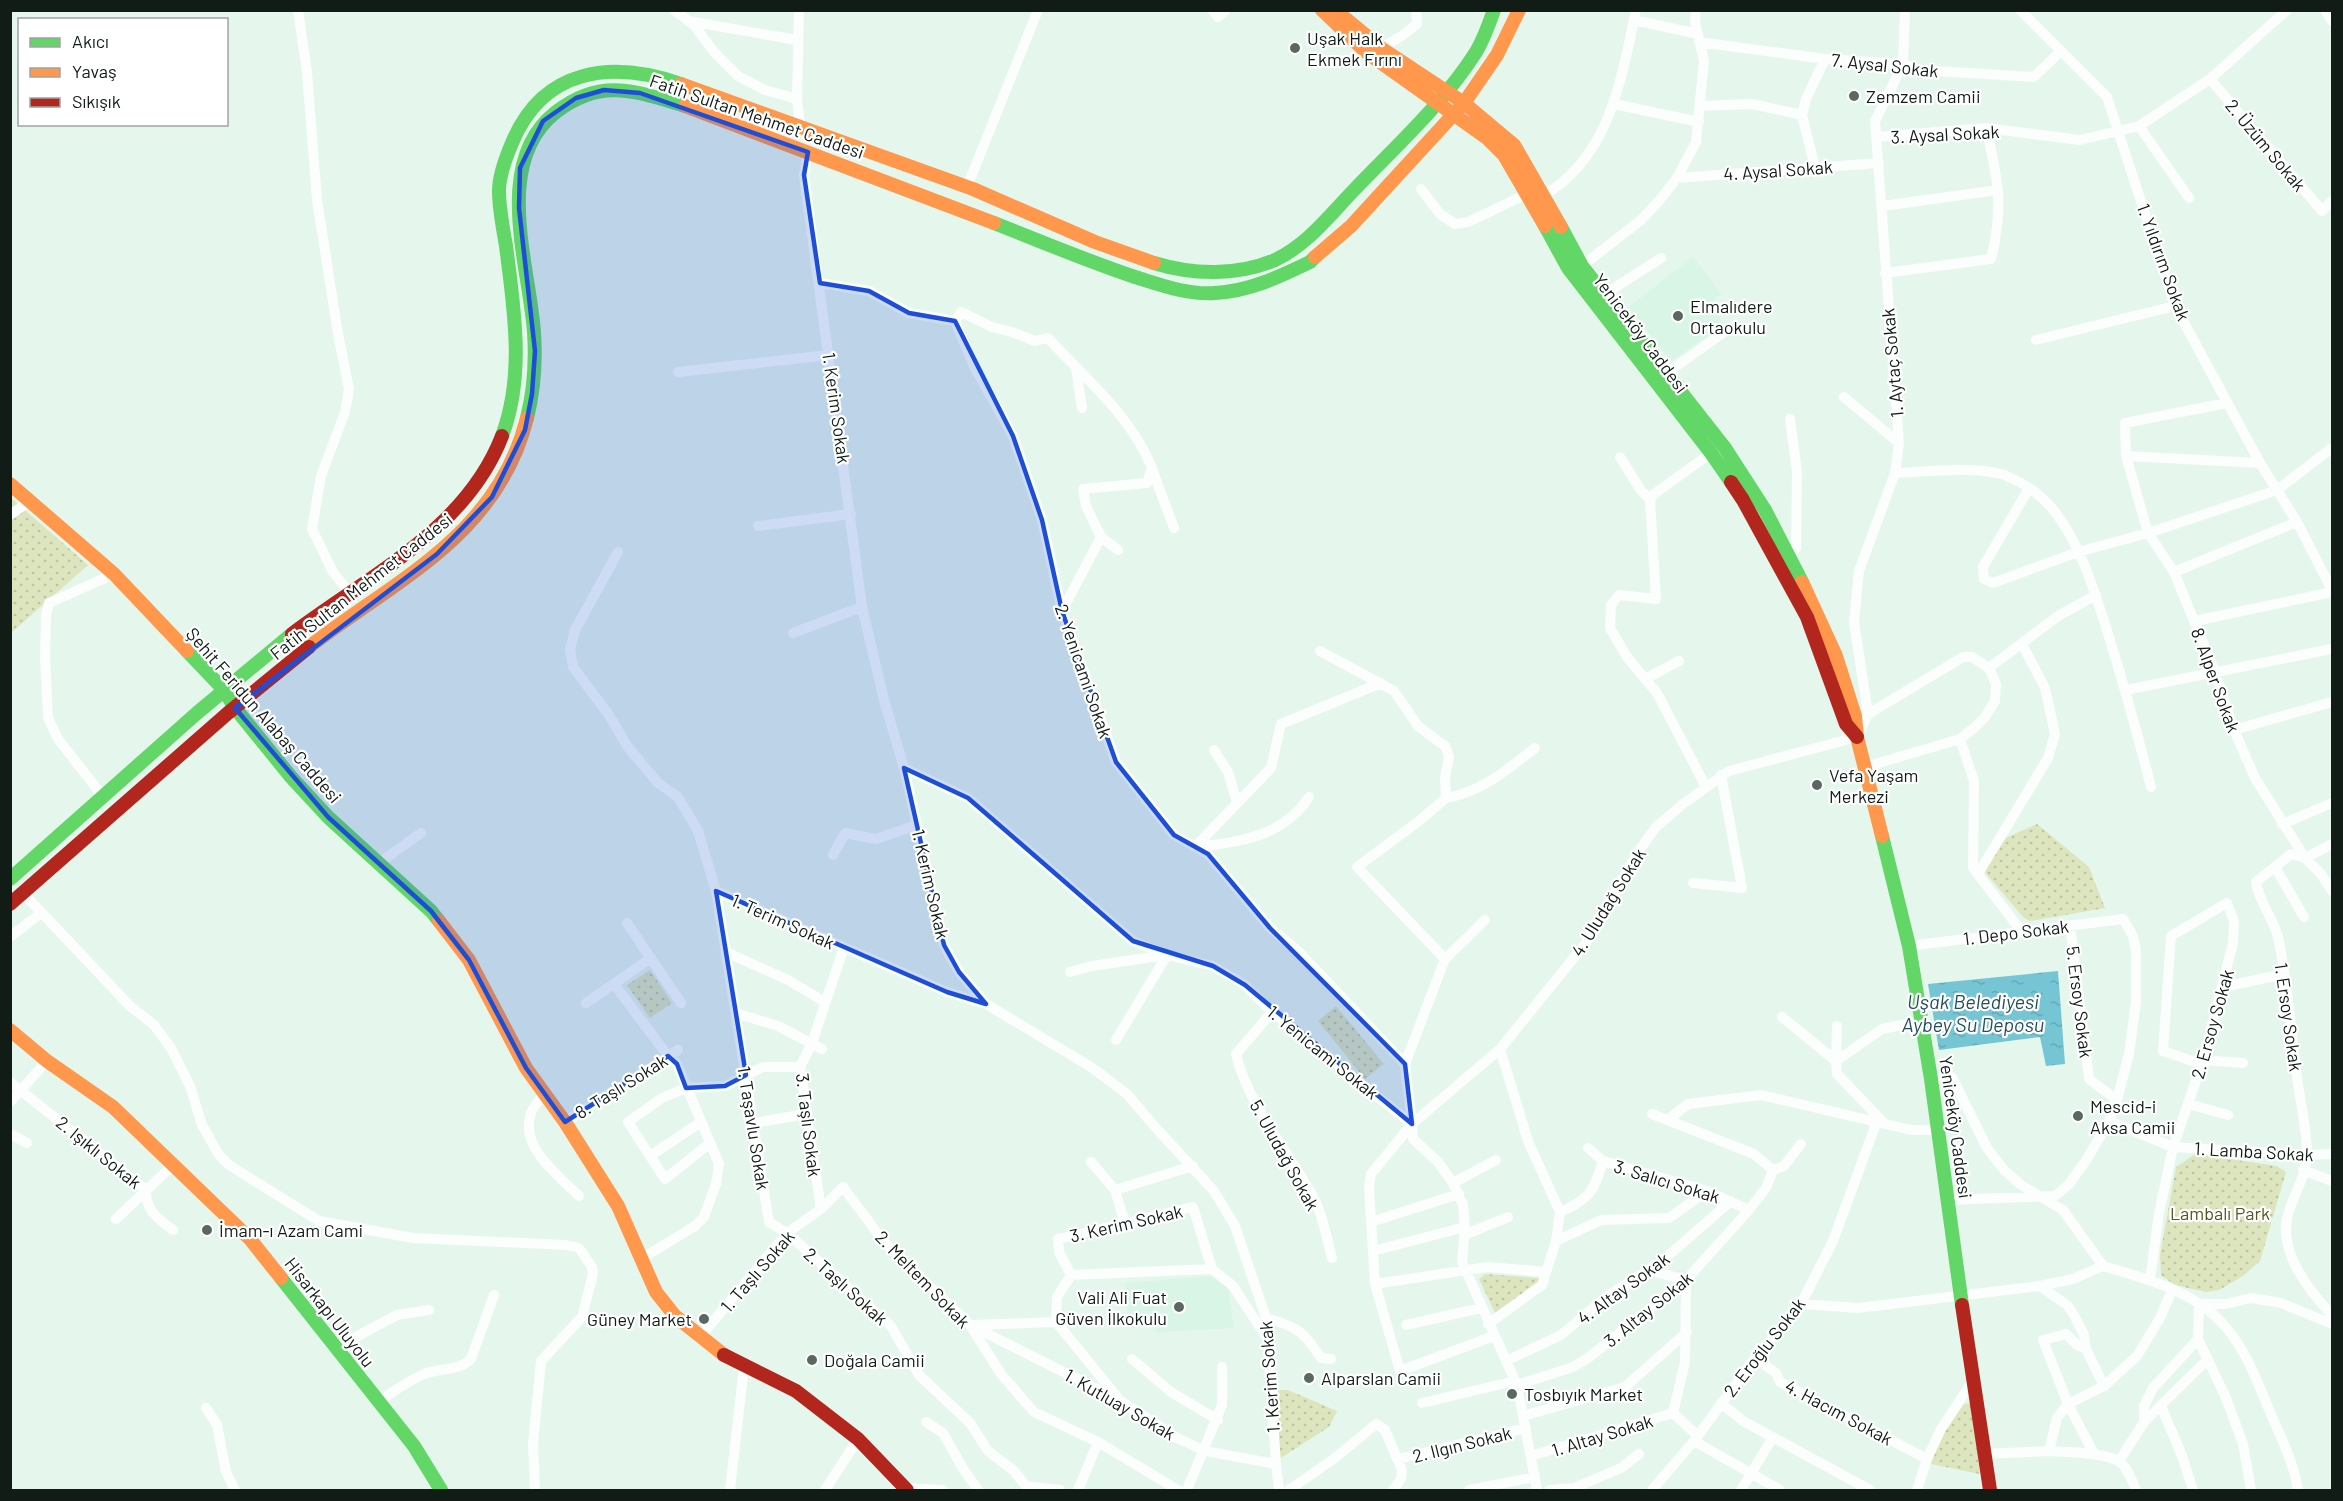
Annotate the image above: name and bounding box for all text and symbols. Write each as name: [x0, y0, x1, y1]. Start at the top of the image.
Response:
legend: [18, 18, 228, 126]
place label: Uşak Halk Ekmek Fırını: [1307, 27, 1402, 70]
text: Akıcı: [72, 30, 109, 52]
marker: Uşak Halk Ekmek Fırını: [1288, 41, 1302, 55]
street label: 7. Aysal Sokak: [1830, 48, 1940, 82]
text: Yavaş: [72, 60, 117, 82]
street label: Fatih Sultan Mehmet Caddesi: [647, 69, 867, 163]
place label: Zemzem Camii: [1866, 85, 1981, 107]
marker: Zemzem Camii: [1847, 89, 1861, 103]
text: Sıkışık: [72, 90, 121, 112]
street label: 2. Üzüm Sokak: [2221, 94, 2311, 196]
street label: 3. Aysal Sokak: [1890, 120, 2000, 148]
street label: 4. Aysal Sokak: [1723, 155, 1833, 185]
street label: 1. Yıldırım Sokak: [2133, 200, 2195, 324]
street label: Yeniceköy Caddesi: [1589, 269, 1693, 397]
place label: Elmalıdere Ortaokulu: [1690, 295, 1773, 338]
street label: 1. Aytaç Sokak: [1876, 307, 1908, 419]
marker: Elmalıdere Ortaokulu: [1671, 309, 1685, 323]
street label: 1. Kerim Sokak: [818, 351, 856, 465]
street label: Fatih Sultan Mehmet Caddesi: [265, 508, 457, 664]
street label: 2. Yenicami Sokak: [1051, 601, 1117, 741]
street label: Şehit Feridun Alabaş Caddesi: [182, 623, 346, 807]
street label: 8. Alper Sokak: [2187, 625, 2245, 735]
place label: Vefa Yaşam Merkezi: [1829, 764, 1918, 807]
marker: Vefa Yaşam Merkezi: [1810, 778, 1824, 792]
street label: 1. Kerim Sokak: [908, 827, 954, 941]
street label: 4. Uludağ Sokak: [1566, 844, 1650, 960]
street label: 1. Terim Sokak: [728, 888, 838, 954]
street label: 1. Depo Sokak: [1962, 915, 2070, 949]
street label: 5. Ersoy Sokak: [2062, 945, 2098, 1059]
street label: 1. Ersoy Sokak: [2270, 961, 2308, 1073]
street label: 2. Ersoy Sokak: [2186, 967, 2238, 1081]
water label: Uşak Belediyesi Aybey Su Deposu: [1902, 989, 2044, 1036]
street label: 1. Yenicami Sokak: [1263, 1000, 1383, 1104]
street label: 8. Taşlı Sokak: [571, 1049, 671, 1123]
street label: Yeniceköy Caddesi: [1935, 1054, 1977, 1200]
street label: 1. Taşavlu Sokak: [733, 1064, 775, 1192]
street label: 3. Taşlı Sokak: [792, 1072, 826, 1178]
place label: Mescid-i Aksa Camii: [2090, 1095, 2175, 1138]
street label: 5. Uludağ Sokak: [1246, 1096, 1324, 1214]
marker: Mescid-i Aksa Camii: [2071, 1109, 2085, 1123]
street label: 2. Işıklı Sokak: [52, 1111, 146, 1193]
street label: 1. Lamba Sokak: [2194, 1137, 2314, 1165]
street label: 3. Salıcı Sokak: [1611, 1154, 1723, 1208]
street label: 3. Kerim Sokak: [1067, 1199, 1185, 1247]
park label: Lambalı Park: [2170, 1202, 2270, 1224]
place label: İmam-ı Azam Cami: [219, 1219, 363, 1241]
marker: İmam-ı Azam Cami: [200, 1223, 214, 1237]
street label: 1. Taşlı Sokak: [715, 1225, 799, 1317]
street label: 2. Meltem Sokak: [871, 1226, 975, 1332]
street label: 2. Taşlı Sokak: [800, 1243, 892, 1329]
street label: 4. Altay Sokak: [1573, 1247, 1673, 1329]
street label: Hisarkapı Uluyolu: [280, 1253, 380, 1371]
street label: 3. Altay Sokak: [1599, 1267, 1697, 1351]
place label: Vali Ali Fuat Güven İlkokulu: [1055, 1286, 1167, 1329]
street label: 2. Eroğlu Sokak: [1718, 1293, 1810, 1401]
marker: Vali Ali Fuat Güven İlkokulu: [1172, 1300, 1186, 1314]
place label: Güney Market: [587, 1308, 692, 1330]
marker: Güney Market: [697, 1312, 711, 1326]
street label: 1. Kerim Sokak: [1254, 1320, 1284, 1434]
place label: Doğala Camii: [824, 1349, 925, 1371]
marker: Doğala Camii: [805, 1353, 819, 1367]
street label: 1. Kutluay Sokak: [1061, 1363, 1179, 1445]
place label: Alparslan Camii: [1321, 1367, 1441, 1389]
marker: Alparslan Camii: [1302, 1371, 1316, 1385]
street label: 4. Hacım Sokak: [1781, 1374, 1897, 1450]
place label: Tosbıyık Market: [1524, 1383, 1643, 1405]
marker: Tosbıyık Market: [1505, 1387, 1519, 1401]
street label: 1. Altay Sokak: [1549, 1409, 1655, 1461]
street label: 2. Ilgın Sokak: [1410, 1421, 1514, 1467]

